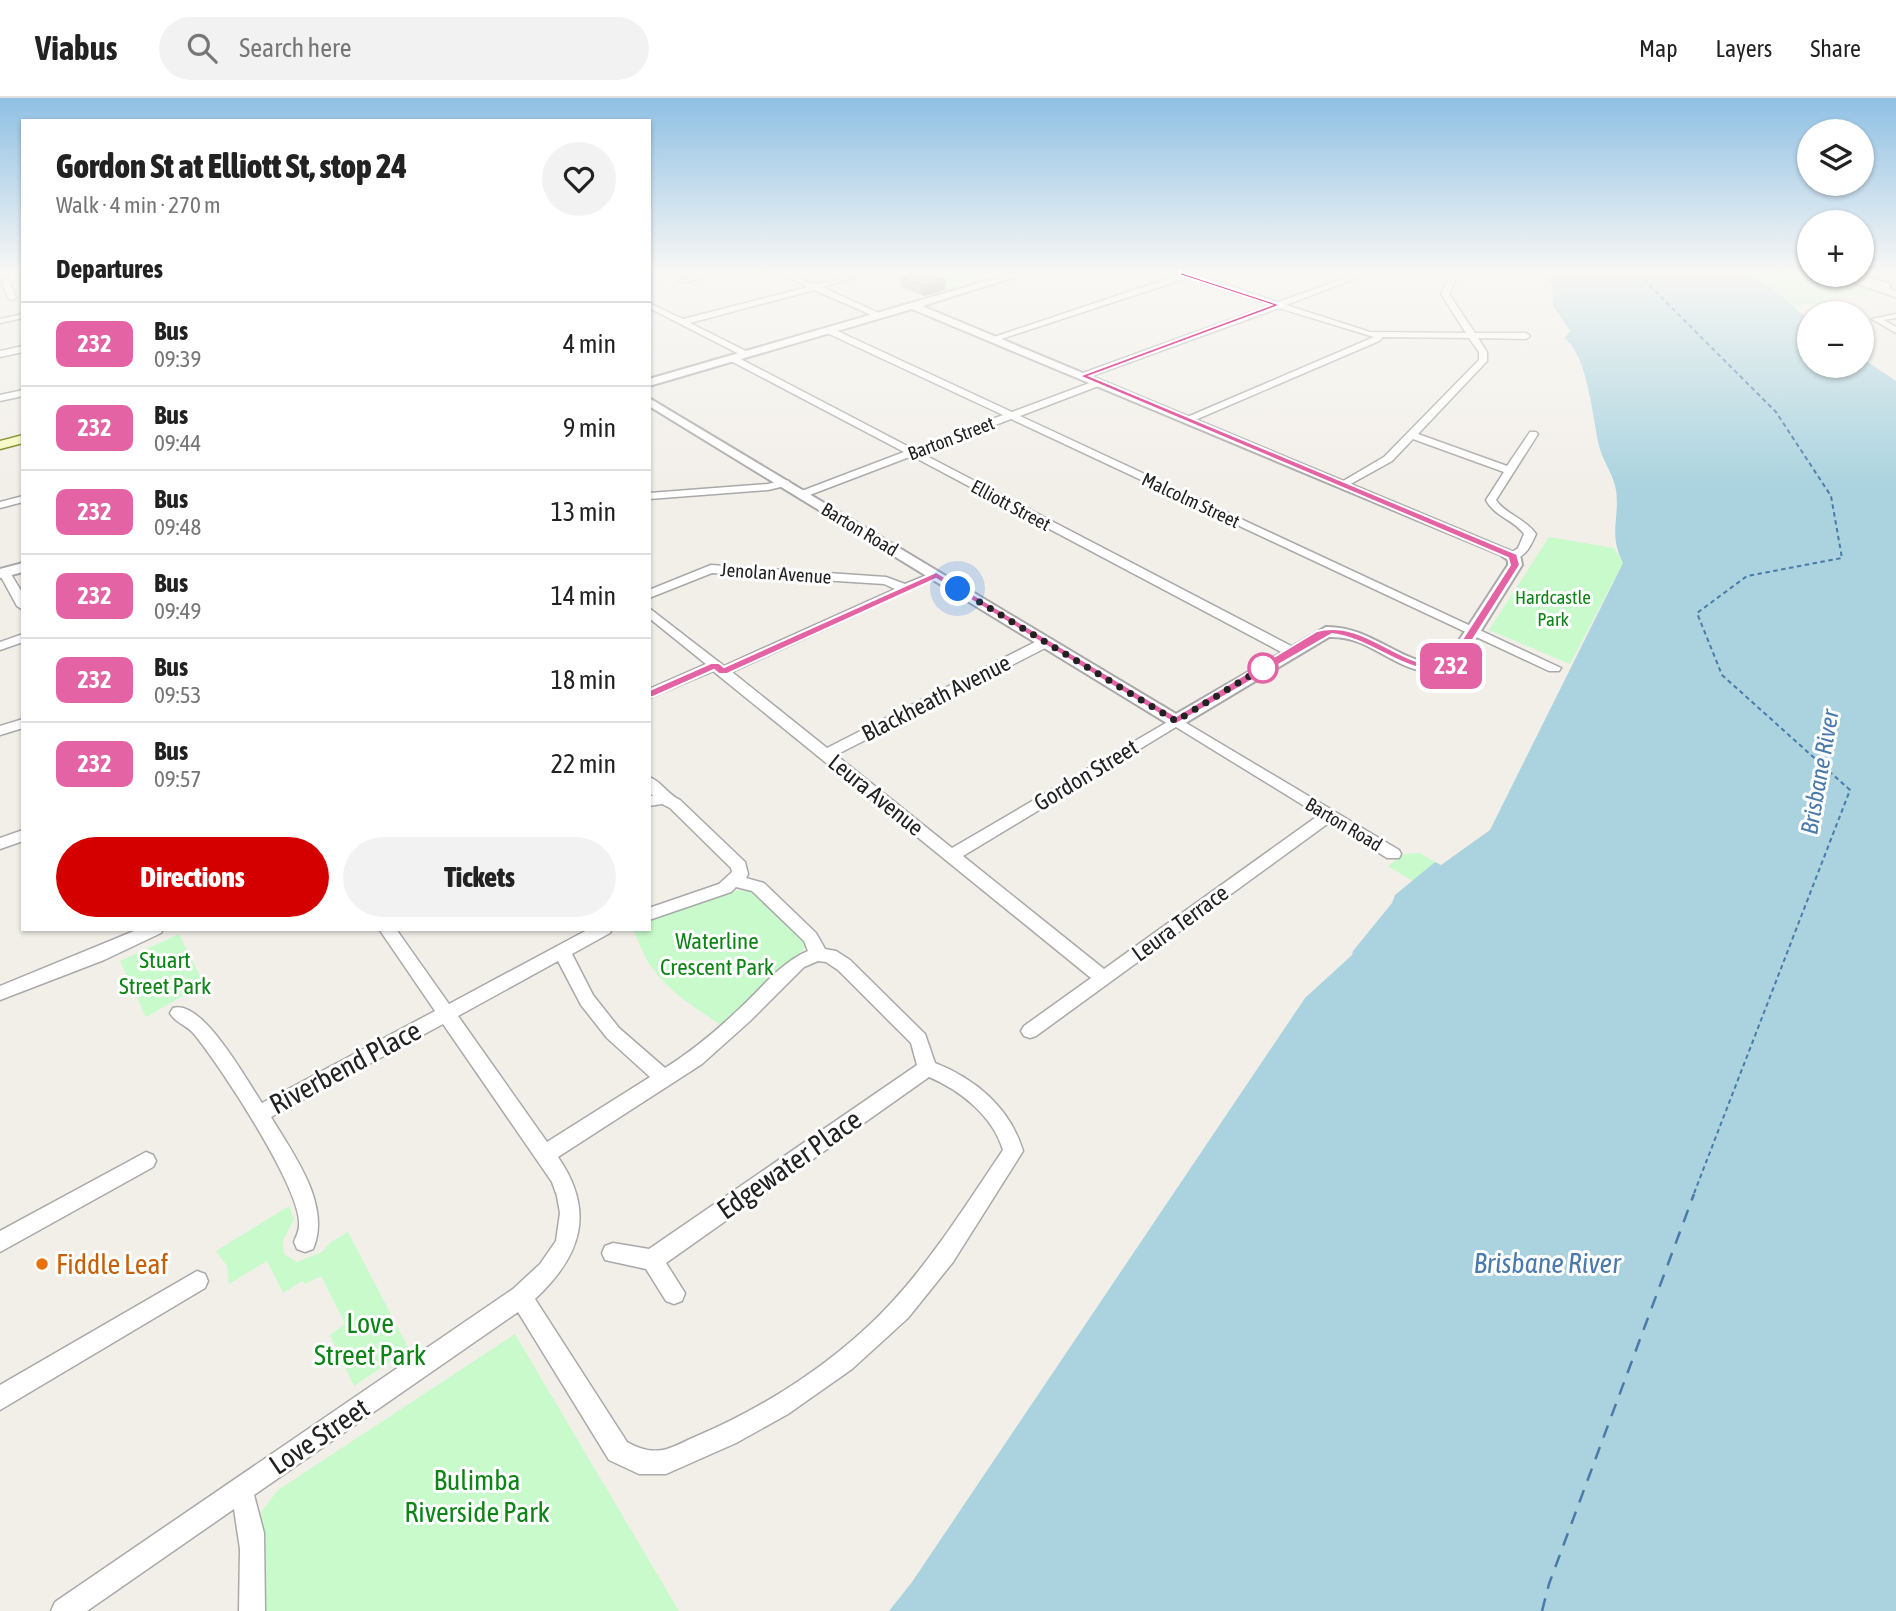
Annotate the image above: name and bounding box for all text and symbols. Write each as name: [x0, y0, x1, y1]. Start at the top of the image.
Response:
search box: [159, 17, 649, 80]
text: Viabus: [35, 29, 117, 67]
icon: search: [183, 29, 221, 67]
text: Search here: [239, 33, 352, 63]
text: Map: [1639, 35, 1678, 62]
text: Layers: [1716, 35, 1772, 62]
text: Share: [1810, 35, 1861, 62]
map controls: [1797, 119, 1874, 378]
button: layers: [1797, 119, 1874, 196]
button: heart: [542, 142, 616, 216]
text: Gordon St at Elliott St, stop 24: [56, 147, 407, 185]
text: Walk · 4 min · 270 m: [56, 192, 220, 218]
button: +: [1797, 210, 1874, 287]
text: Departures: [56, 254, 163, 284]
button: −: [1797, 301, 1874, 378]
text: Bus: [154, 316, 188, 346]
text: 4 min: [563, 329, 616, 359]
text: 232: [78, 330, 111, 357]
text: 09:39: [154, 346, 201, 372]
text: Bus: [154, 400, 188, 430]
street label: Barton Street: [905, 411, 997, 465]
text: 9 min: [563, 413, 616, 443]
text: 232: [78, 414, 111, 441]
text: 09:44: [154, 430, 201, 456]
street label: Malcolm Street: [1139, 468, 1243, 532]
street label: Elliott Street: [968, 475, 1054, 535]
text: Bus: [154, 484, 188, 514]
text: 13 min: [551, 497, 616, 527]
text: 232: [78, 498, 111, 525]
street label: Barton Road: [818, 498, 902, 560]
text: 09:48: [154, 514, 201, 540]
street label: Jenolan Avenue: [720, 558, 832, 588]
text: Bus: [154, 568, 188, 598]
your location: [940, 571, 975, 606]
text: 14 min: [551, 581, 616, 611]
text: 232: [78, 582, 111, 609]
park label: Hardcastle Park: [1515, 586, 1591, 630]
text: 09:49: [154, 598, 201, 624]
line badge: 232: [1411, 643, 1491, 689]
street label: Blackheath Avenue: [857, 649, 1015, 747]
text: Bus: [154, 652, 188, 682]
text: 232: [1434, 652, 1468, 679]
unlabelled marker: [1248, 653, 1278, 683]
text: 18 min: [551, 665, 616, 695]
text: 232: [78, 666, 111, 693]
text: 09:53: [154, 682, 201, 708]
water label: Brisbane River: [1795, 707, 1844, 836]
street label: Gordon Street: [1029, 734, 1143, 816]
text: Bus: [154, 736, 188, 766]
text: 22 min: [551, 749, 616, 779]
street label: Leura Avenue: [823, 749, 929, 841]
text: 232: [78, 750, 111, 777]
text: 09:57: [154, 766, 201, 792]
street label: Barton Road: [1302, 793, 1386, 855]
button: Directions: [56, 837, 329, 917]
button: Tickets: [343, 837, 616, 917]
street label: Leura Terrace: [1127, 879, 1233, 967]
park label: Waterline Crescent Park: [660, 928, 774, 980]
park label: Stuart Street Park: [119, 947, 211, 999]
street label: Riverbend Place: [264, 1014, 426, 1120]
street label: Edgewater Place: [711, 1103, 867, 1225]
water label: Brisbane River: [1474, 1247, 1622, 1279]
place label: Fiddle Leaf: [56, 1248, 169, 1280]
marker: Fiddle Leaf: [34, 1256, 50, 1272]
park label: Love Street Park: [314, 1307, 426, 1371]
street label: Love Street: [263, 1391, 375, 1481]
park label: Bulimba Riverside Park: [404, 1464, 550, 1528]

